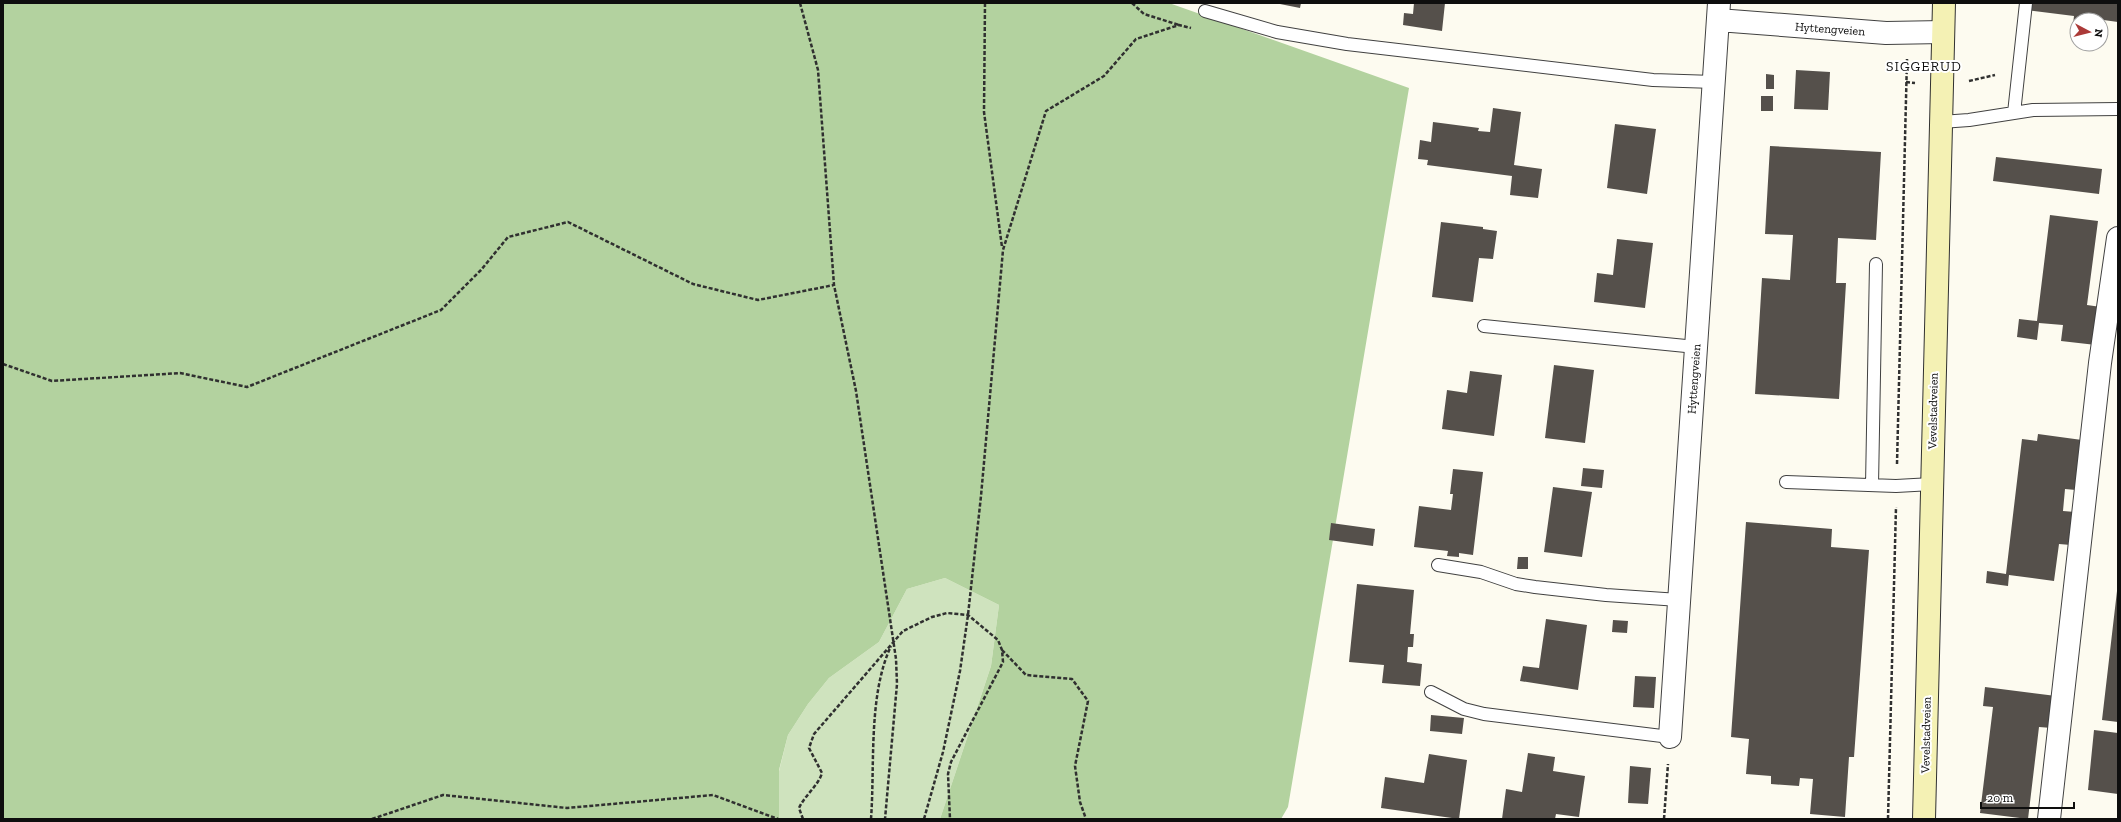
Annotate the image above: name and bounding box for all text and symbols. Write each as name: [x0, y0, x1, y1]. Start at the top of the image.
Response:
north arrow: [2069, 12, 2109, 52]
street label: Hyttengveien: [1794, 20, 1866, 38]
text: N: [2091, 28, 2105, 39]
district label: SIGGERUD: [1886, 58, 1962, 75]
street label: Hyttengveien: [1685, 343, 1703, 415]
street label: Vevelstadveien: [1925, 372, 1941, 450]
street label: Vevelstadveien: [1918, 696, 1934, 774]
scale bar: [1981, 784, 2074, 810]
text: 20 m: [1987, 791, 2014, 805]

